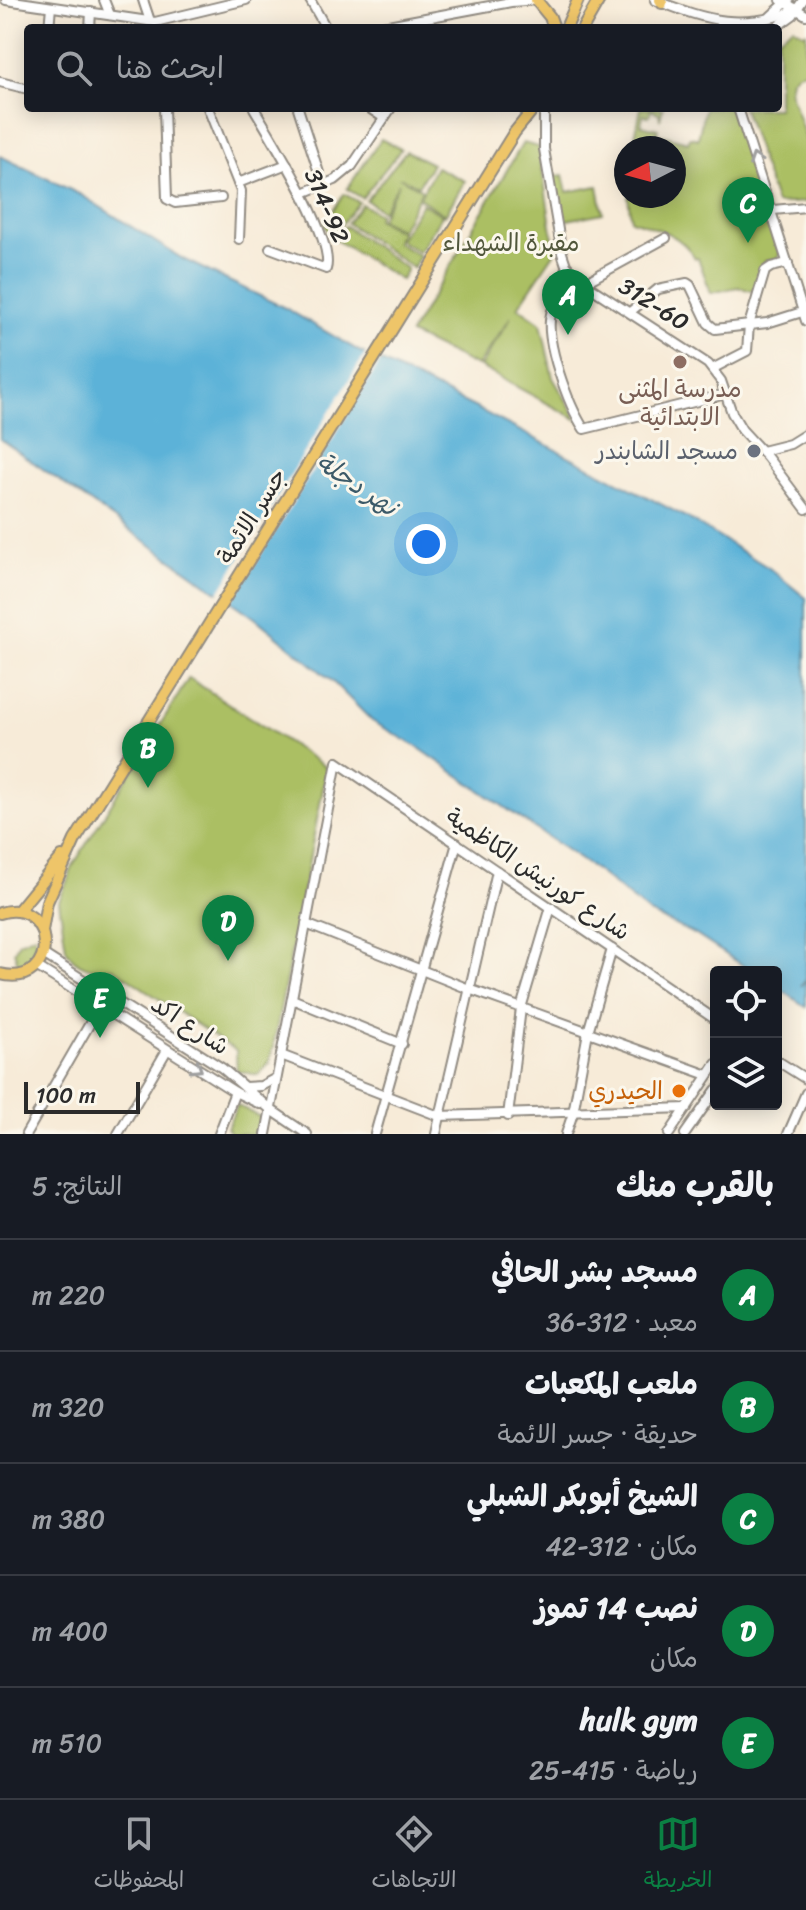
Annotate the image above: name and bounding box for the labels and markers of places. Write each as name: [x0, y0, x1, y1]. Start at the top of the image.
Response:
pin: C: [722, 177, 774, 243]
pin: A: [542, 269, 594, 335]
marker: مدرسة المثنى الابتدائية: [671, 353, 689, 371]
place label: مدرسة المثنى الابتدائية: [618, 368, 742, 438]
place label: مسجد الشابندر: [594, 430, 738, 472]
marker: مسجد الشابندر: [745, 442, 763, 460]
pin: B: [122, 722, 174, 788]
pin: D: [202, 895, 254, 961]
pin: E: [74, 972, 126, 1038]
place label: الحيدري: [588, 1070, 663, 1112]
marker: الحيدري: [670, 1082, 688, 1100]

